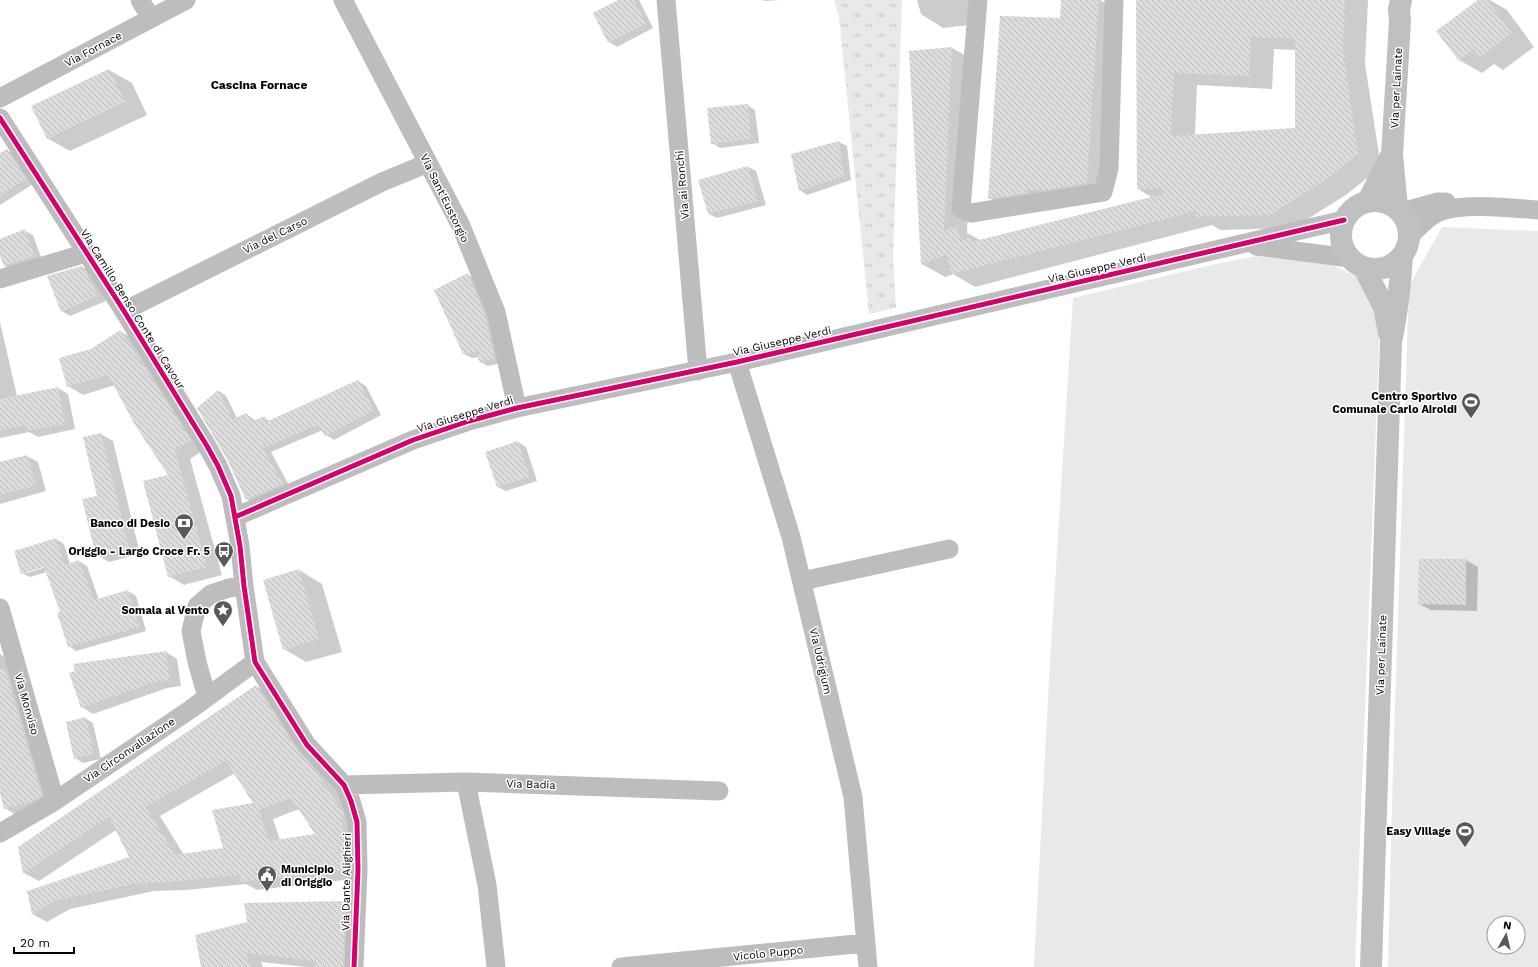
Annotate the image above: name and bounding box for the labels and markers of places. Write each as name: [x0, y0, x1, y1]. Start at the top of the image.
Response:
place label: Centro Sportivo Comunale Carlo Airoldi: [1332, 390, 1457, 416]
sports icon: Centro Sportivo Comunale Carlo Airoldi: [1460, 391, 1482, 419]
bank icon: Banco di Desio: [173, 512, 195, 540]
place label: Banco di Desio: [90, 517, 170, 530]
bus stop icon: Origgio - Largo Croce Fr. 5: [213, 540, 235, 568]
place label: Origgio - Largo Croce Fr. 5: [69, 545, 210, 558]
place icon: Somala al Vento: [212, 599, 234, 627]
place label: Somala al Vento: [121, 604, 209, 617]
sports icon: Easy Village: [1454, 820, 1476, 848]
place label: Easy Village: [1386, 825, 1451, 838]
place label: Municipio di Origgio: [281, 863, 334, 889]
public building icon: Municipio di Origgio: [256, 864, 278, 892]

